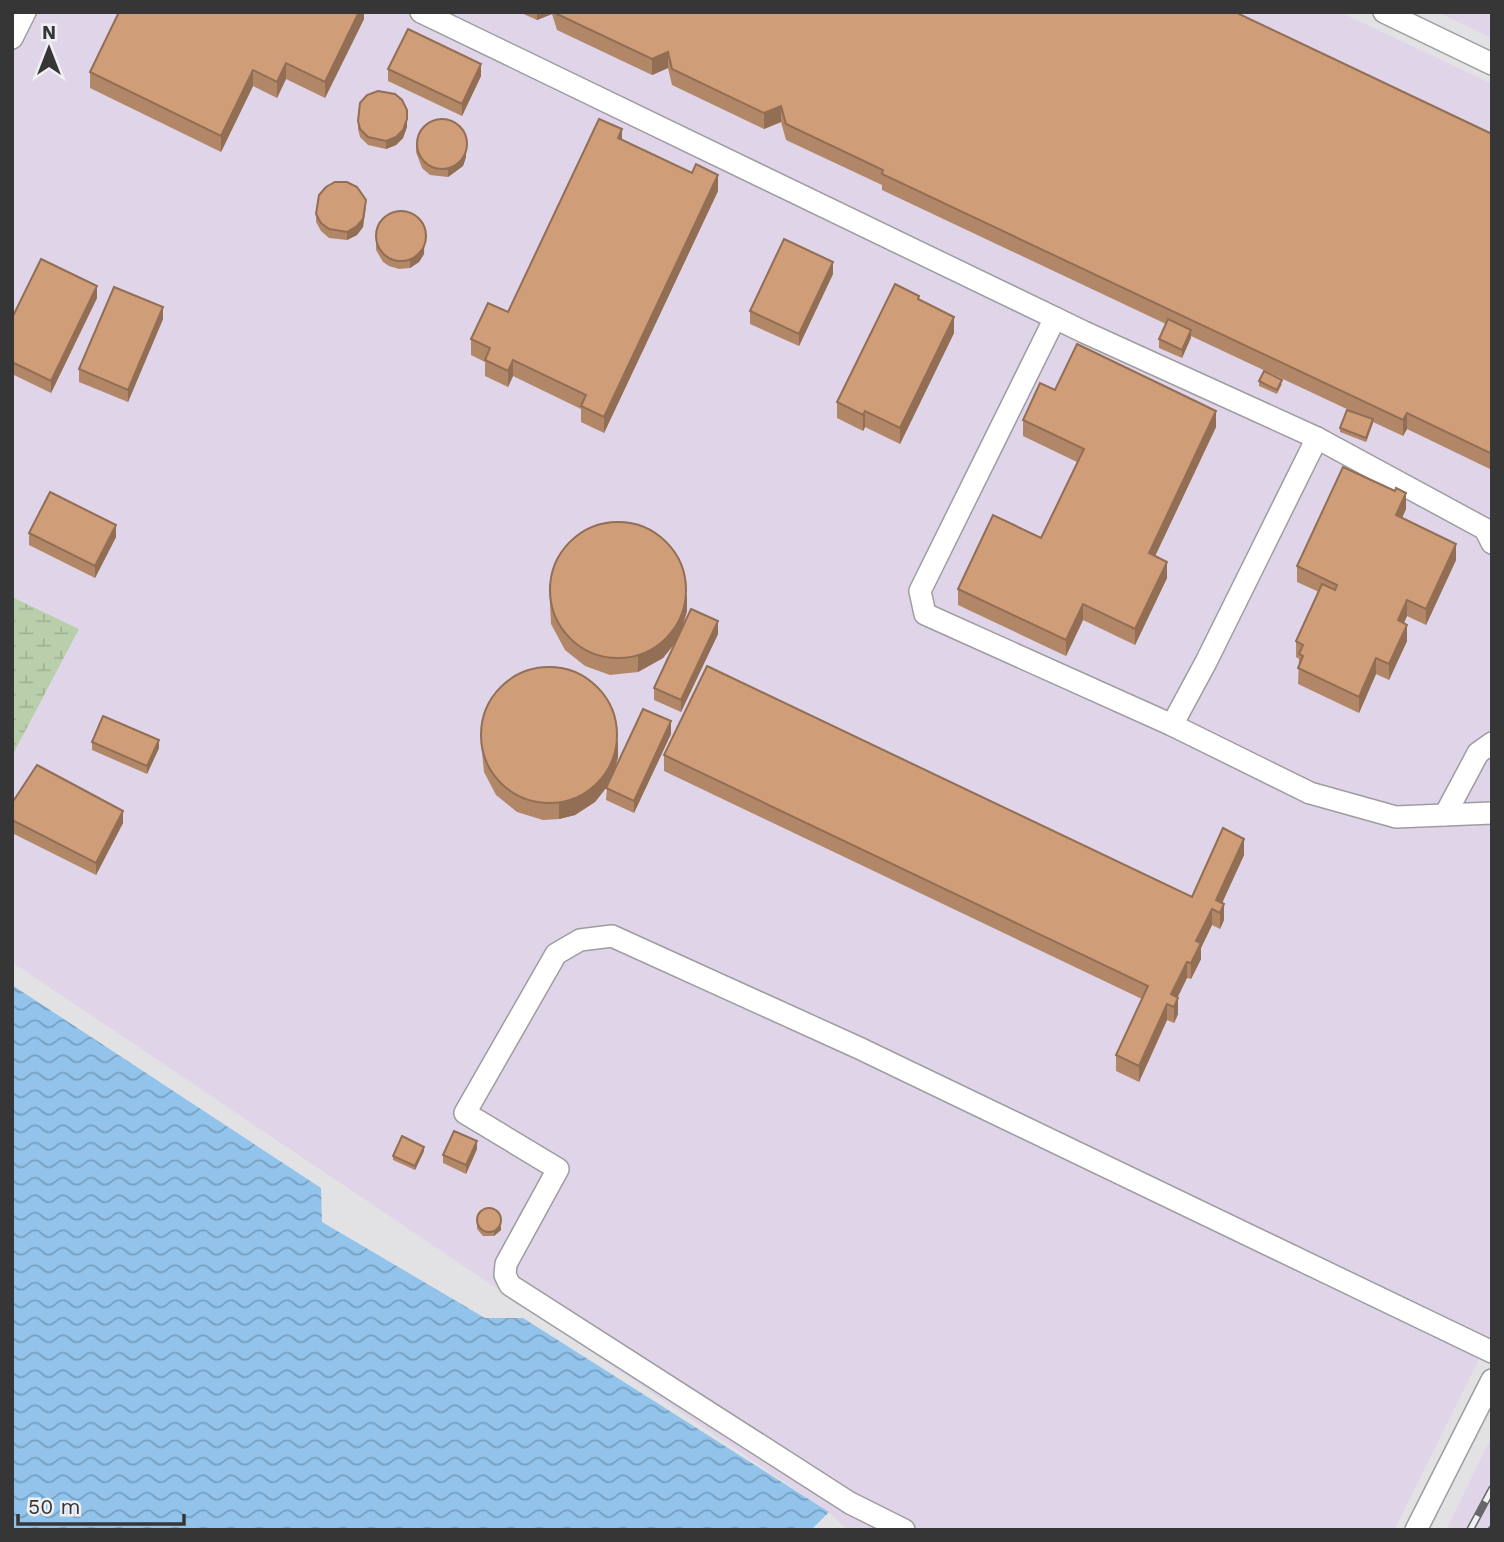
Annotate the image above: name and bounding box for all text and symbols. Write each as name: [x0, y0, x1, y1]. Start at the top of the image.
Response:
north arrow: [14, 14, 84, 84]
text: N: [42, 21, 56, 44]
scale bar: [18, 1482, 184, 1526]
text: 50 m: [28, 1494, 80, 1519]

